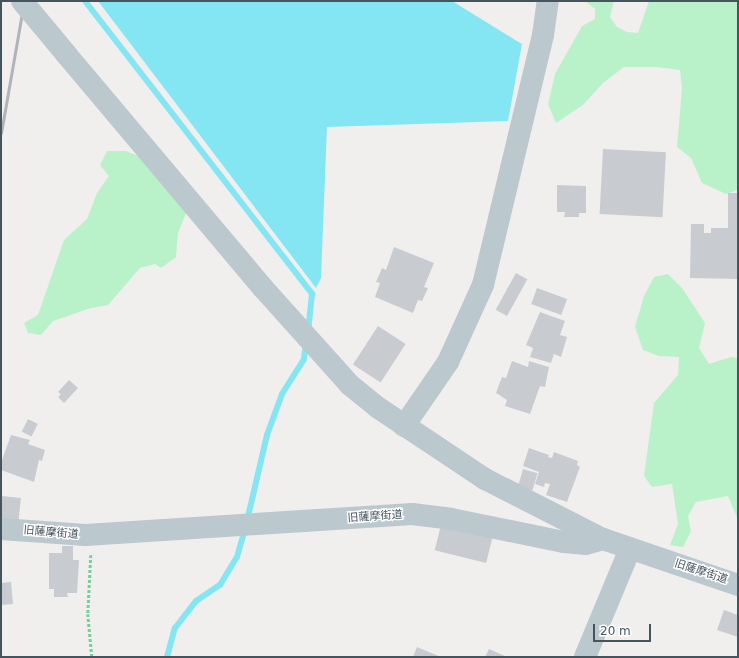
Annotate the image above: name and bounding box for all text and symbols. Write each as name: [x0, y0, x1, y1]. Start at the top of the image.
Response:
street label: 旧薩摩街道: [347, 508, 403, 526]
street label: 旧薩摩街道: [23, 524, 79, 542]
street label: 旧薩摩街道: [673, 557, 729, 587]
scale bar: [595, 616, 653, 642]
text: 20 m: [600, 624, 631, 638]

